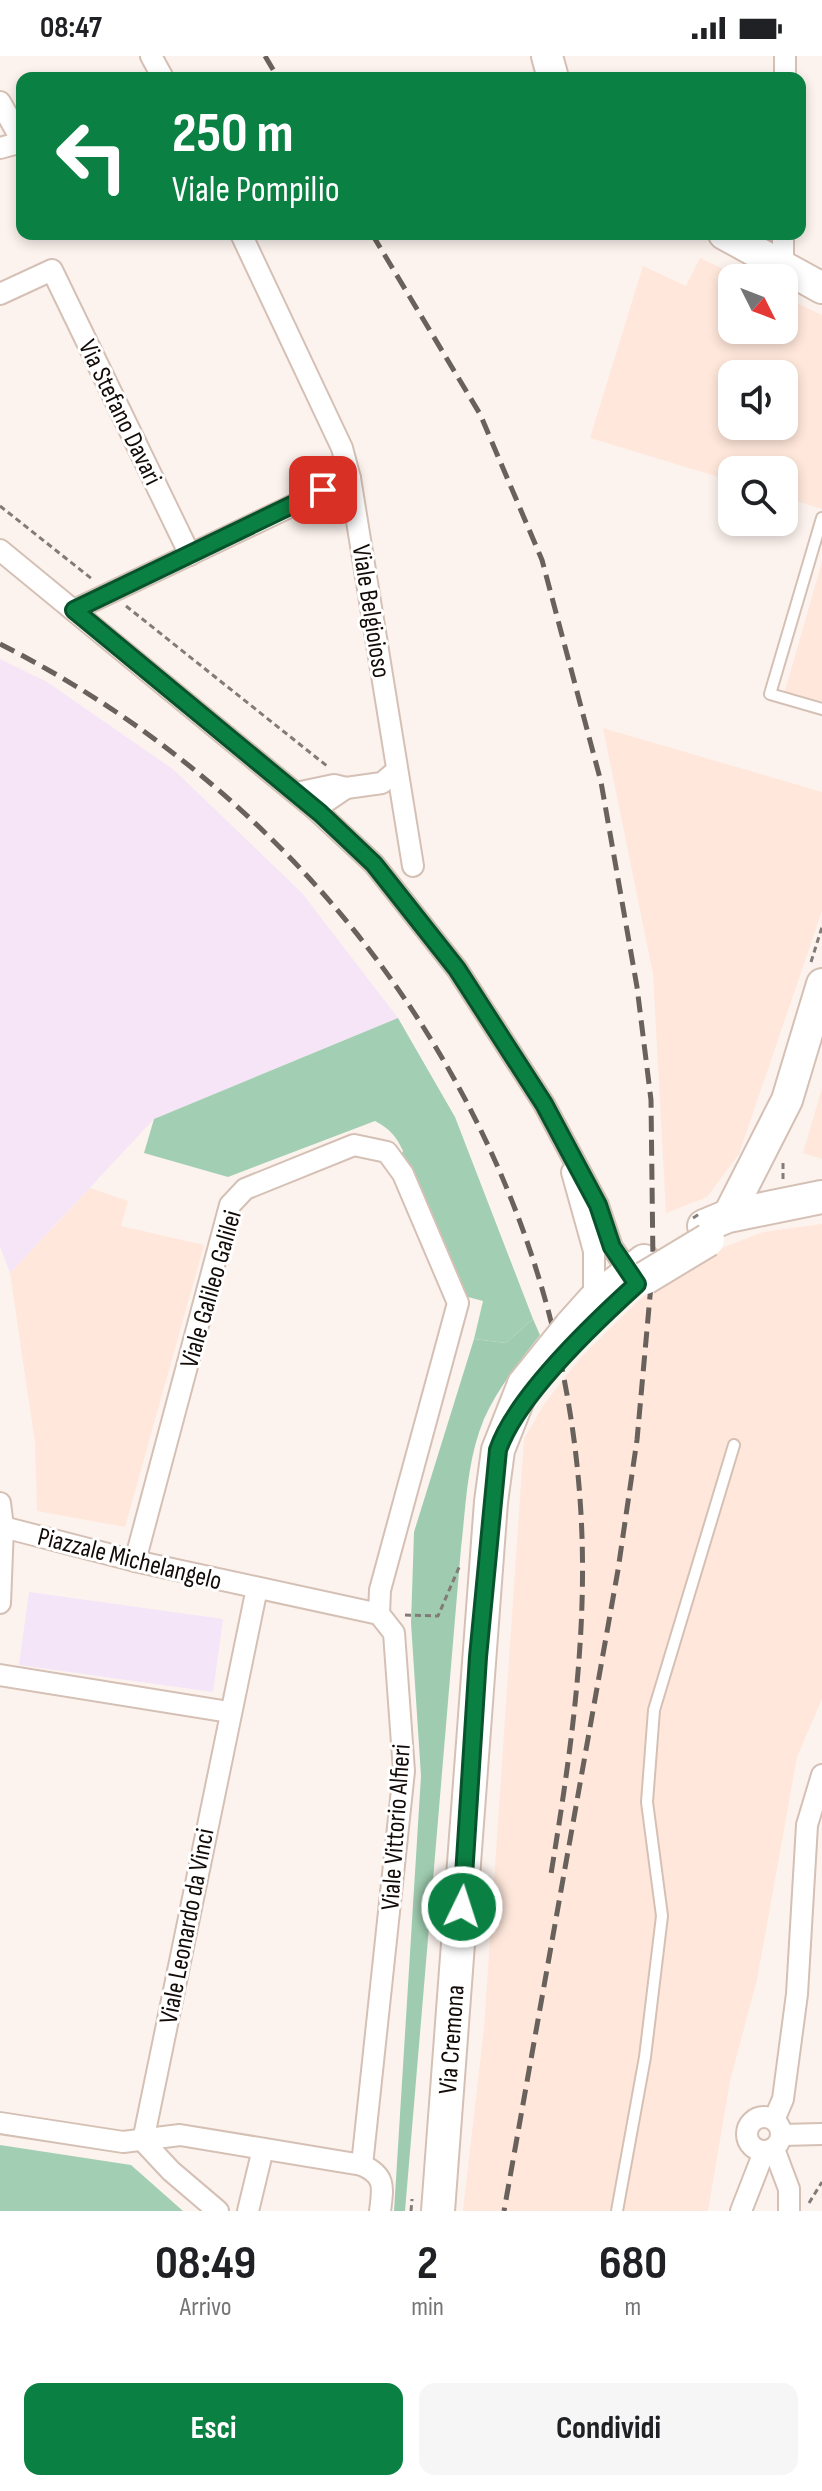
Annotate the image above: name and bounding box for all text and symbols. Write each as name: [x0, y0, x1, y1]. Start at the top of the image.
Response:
text: 08:47: [40, 10, 102, 46]
text: 250 m: [172, 101, 294, 168]
icon: left: [40, 104, 144, 208]
text: Viale Pompilio: [172, 169, 340, 212]
north arrow: [718, 264, 798, 344]
map controls: [718, 264, 798, 536]
street label: Via Stefano Davari: [71, 335, 168, 490]
button: sound: [718, 360, 798, 440]
pin: [289, 456, 357, 524]
button: search: [718, 456, 798, 536]
icon: arrive: [301, 468, 345, 512]
street label: Viale Belgioioso: [345, 542, 396, 680]
street label: Viale Galileo Galilei: [174, 1207, 249, 1372]
street label: Piazzale Michelangelo: [34, 1522, 225, 1597]
street label: Viale Vittorio Alfieri: [375, 1743, 418, 1911]
street label: Viale Leonardo da Vinci: [153, 1826, 222, 2027]
position arrow: [420, 1865, 504, 1949]
street label: Via Cremona: [433, 1984, 472, 2095]
text: 08:49: [155, 2235, 256, 2292]
text: 2: [417, 2235, 438, 2292]
text: 680: [599, 2235, 667, 2292]
text: Arrivo: [180, 2292, 232, 2323]
text: min: [411, 2292, 444, 2323]
text: m: [625, 2292, 641, 2323]
button: Esci: [24, 2383, 403, 2475]
button: Condividi: [419, 2383, 798, 2475]

